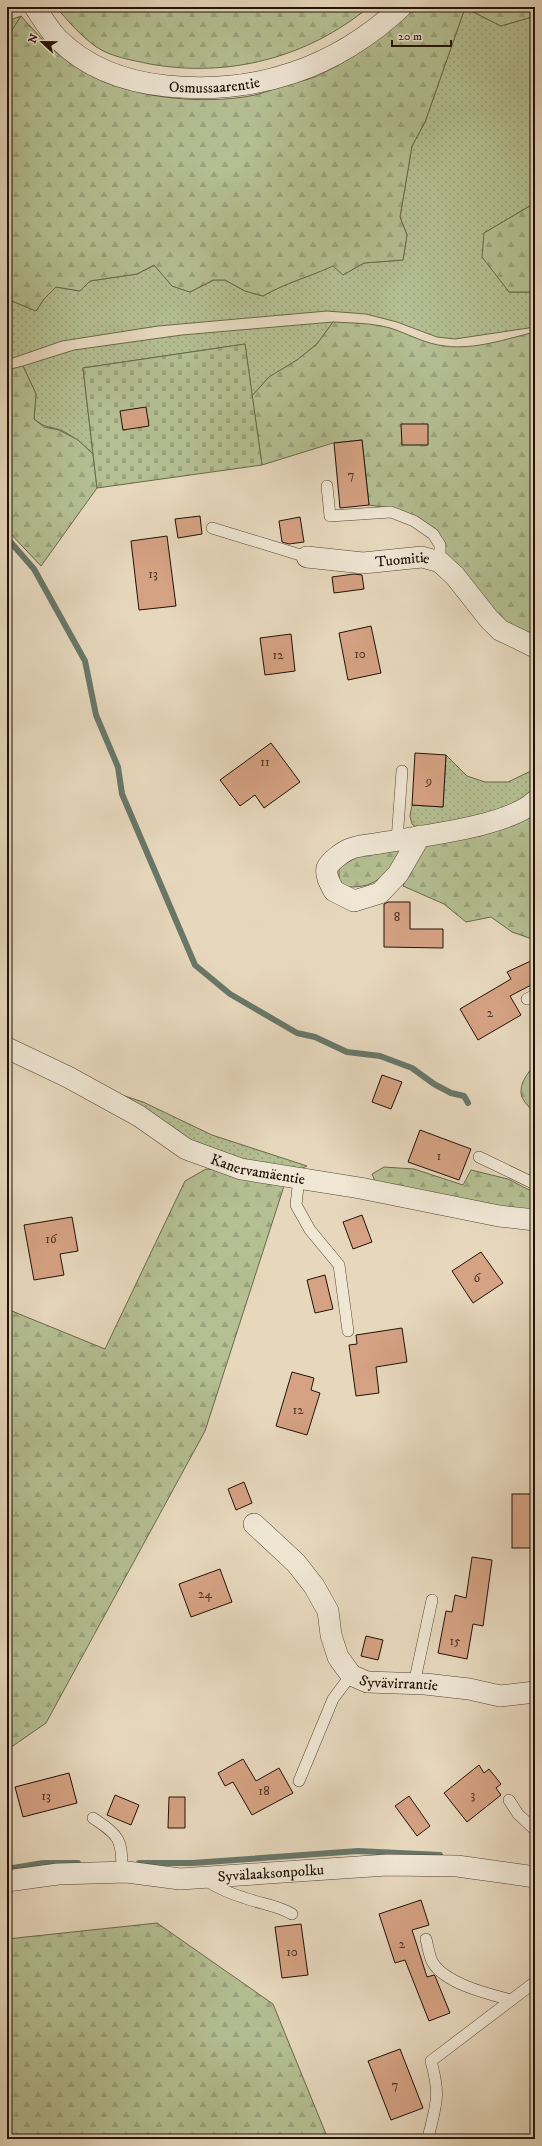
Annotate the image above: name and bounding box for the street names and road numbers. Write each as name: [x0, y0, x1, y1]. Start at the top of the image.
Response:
street label: Osmussaarentie: [168, 73, 262, 98]
street label: Tuomitie: [374, 548, 432, 572]
street label: Kanervamäentie: [208, 1150, 306, 1189]
street label: Syvävirrantie: [356, 1671, 439, 1695]
street label: Syvälaaksonpolku: [217, 1860, 325, 1886]

